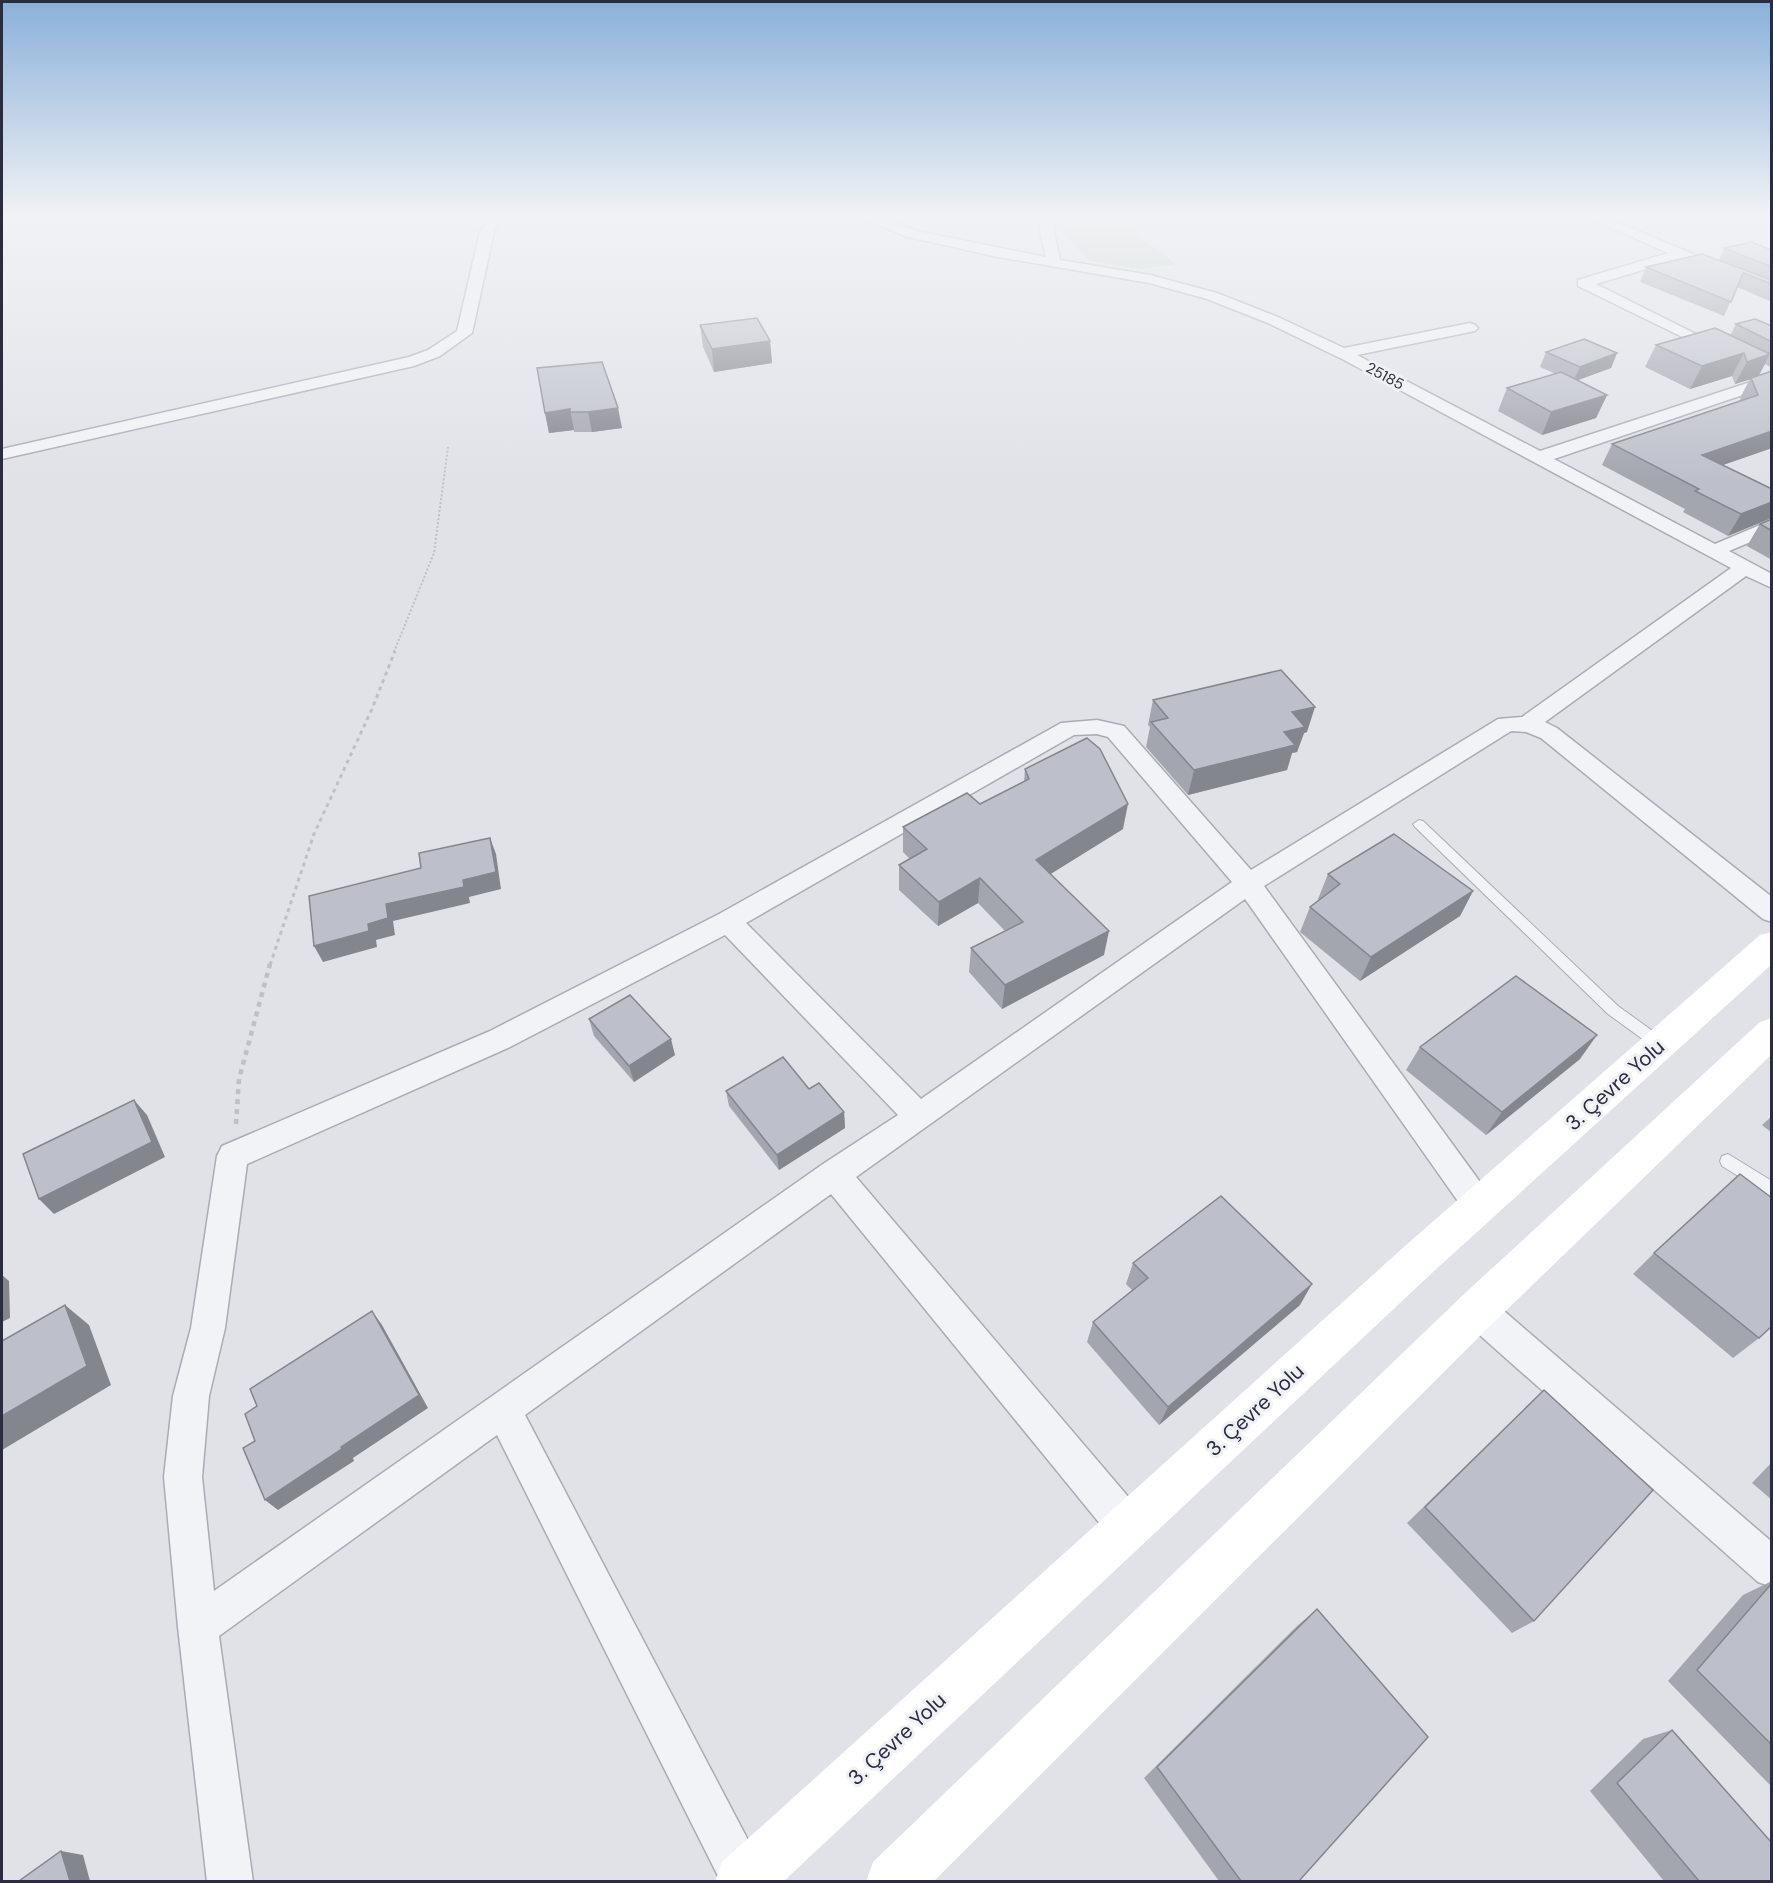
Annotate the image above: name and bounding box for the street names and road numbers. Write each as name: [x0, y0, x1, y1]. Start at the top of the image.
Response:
street label: 25185: [1362, 358, 1408, 394]
street label: 3. Çevre Yolu: [1559, 1033, 1671, 1137]
street label: 3. Çevre Yolu: [1200, 1357, 1310, 1463]
street label: 3. Çevre Yolu: [842, 1686, 952, 1792]

